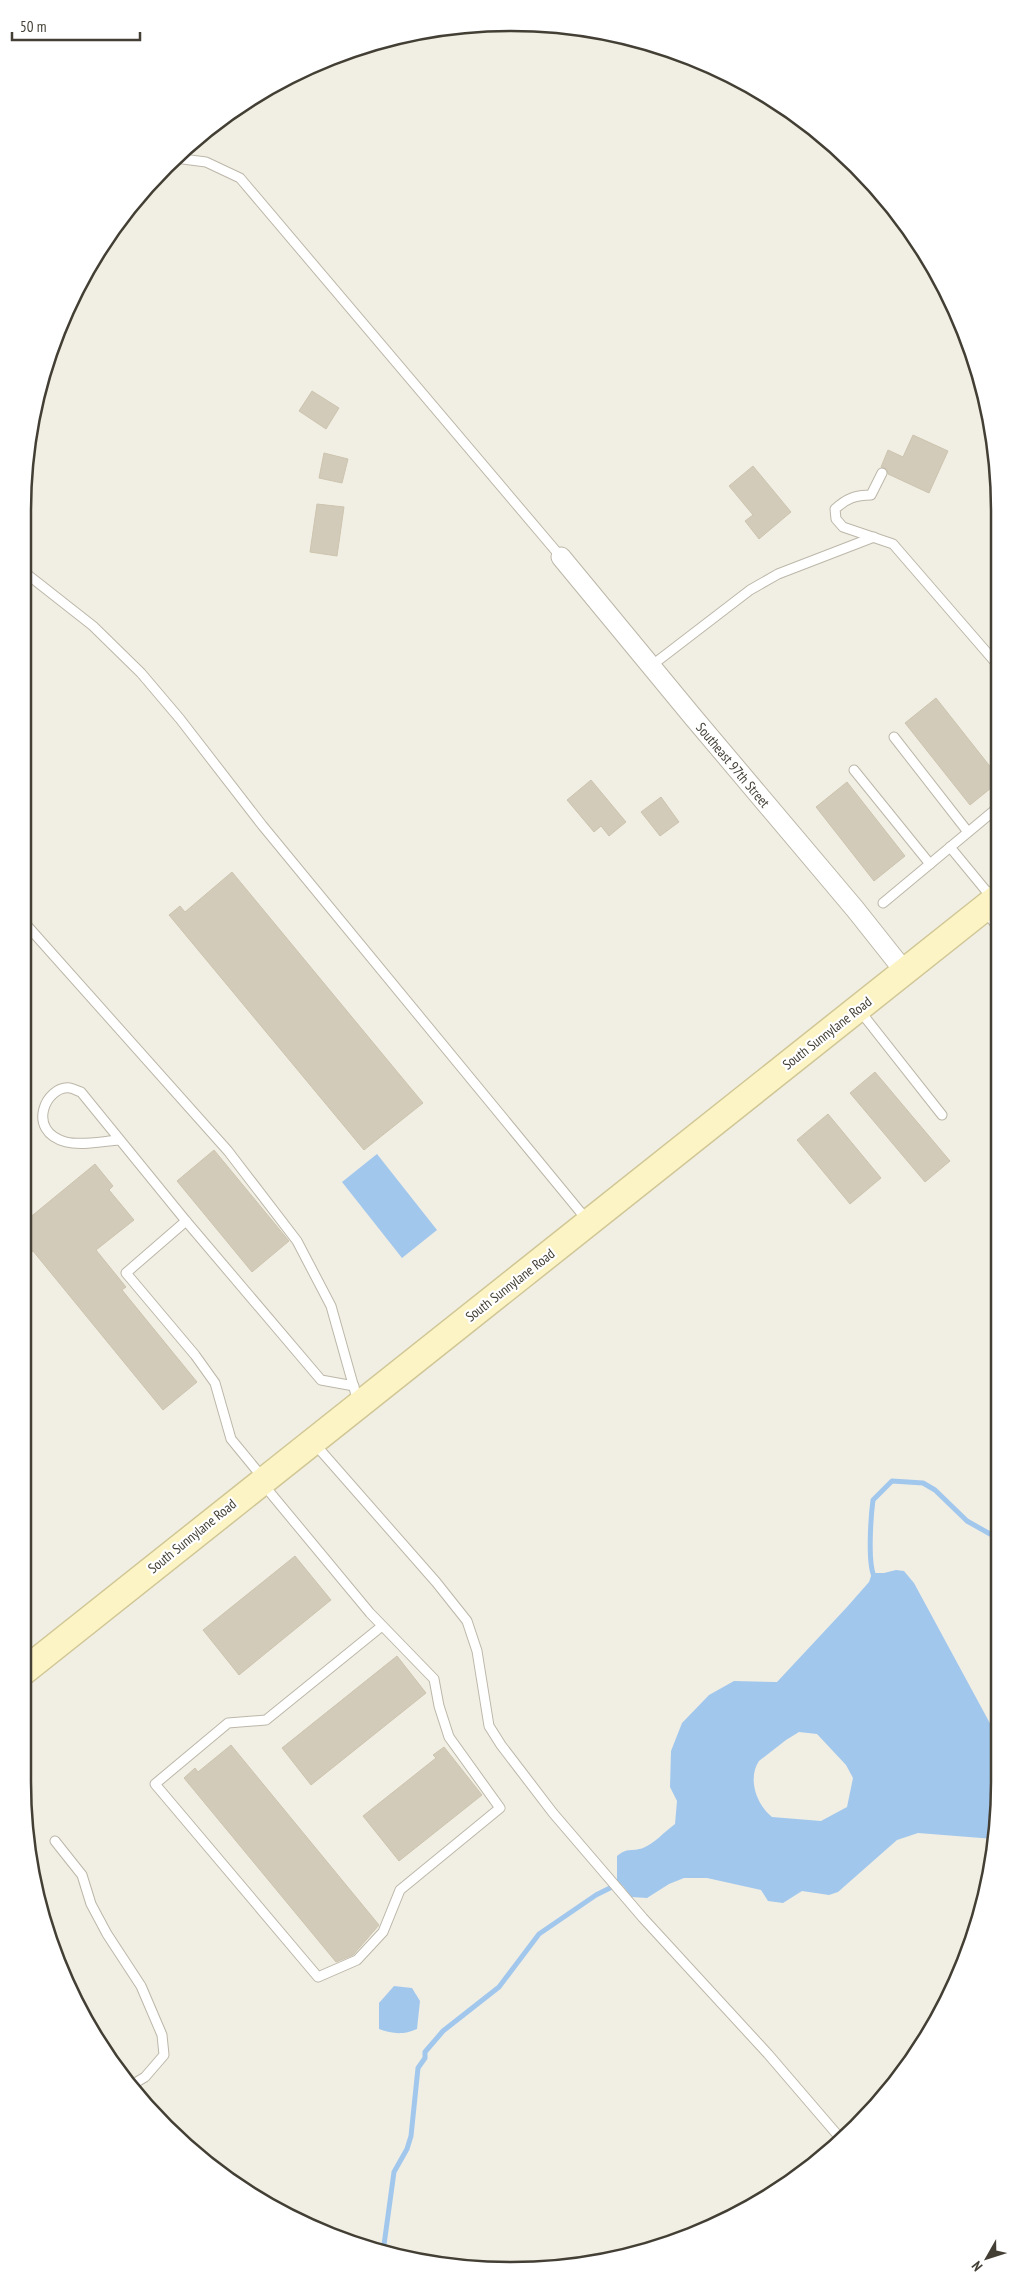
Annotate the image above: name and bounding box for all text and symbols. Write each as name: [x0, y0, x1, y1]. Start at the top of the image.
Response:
scale bar: [12, 10, 140, 42]
text: 50 m: [20, 17, 46, 36]
street label: Southeast 97th Street: [692, 719, 774, 811]
street label: South Sunnylane Road: [779, 993, 875, 1073]
street label: South Sunnylane Road: [462, 1245, 558, 1325]
street label: South Sunnylane Road: [144, 1495, 240, 1577]
north arrow: [962, 2233, 1012, 2283]
text: N: [968, 2258, 986, 2275]

